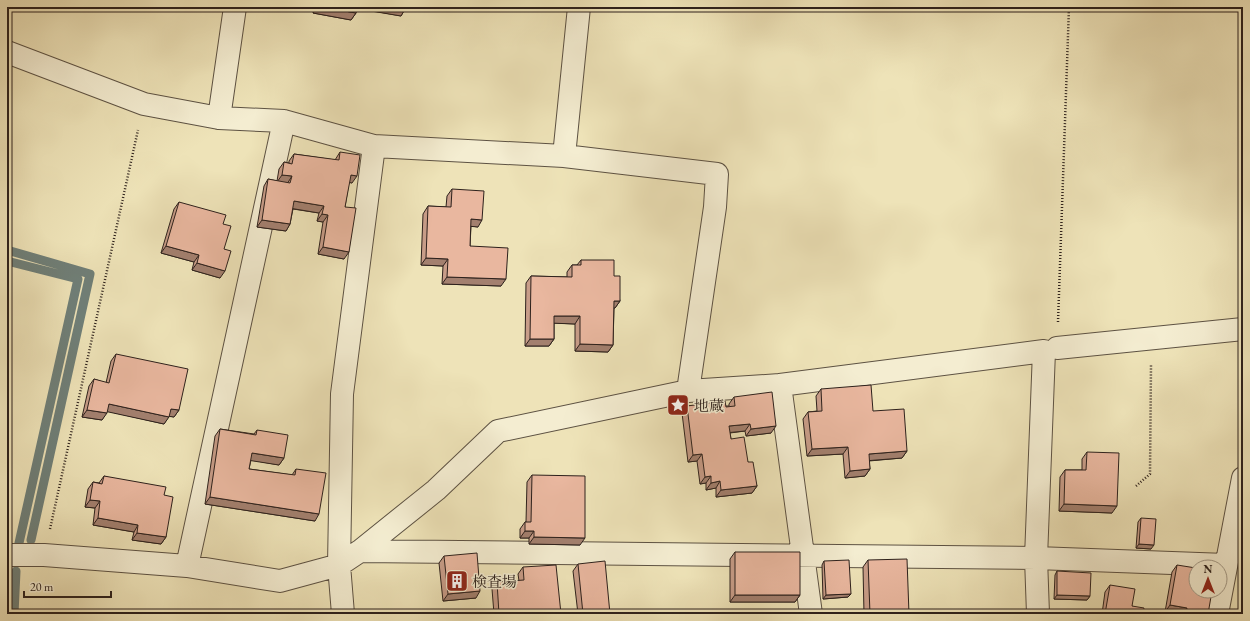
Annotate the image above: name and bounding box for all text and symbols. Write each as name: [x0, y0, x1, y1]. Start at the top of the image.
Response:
place icon: 地蔵: [665, 392, 691, 418]
place label: 地蔵: [694, 396, 724, 415]
north arrow: [1188, 559, 1228, 599]
text: N: [1204, 562, 1213, 576]
building icon: 検査場: [444, 568, 470, 594]
place label: 検査場: [472, 572, 517, 591]
scale bar: [24, 573, 111, 599]
text: 20 m: [30, 579, 54, 595]

